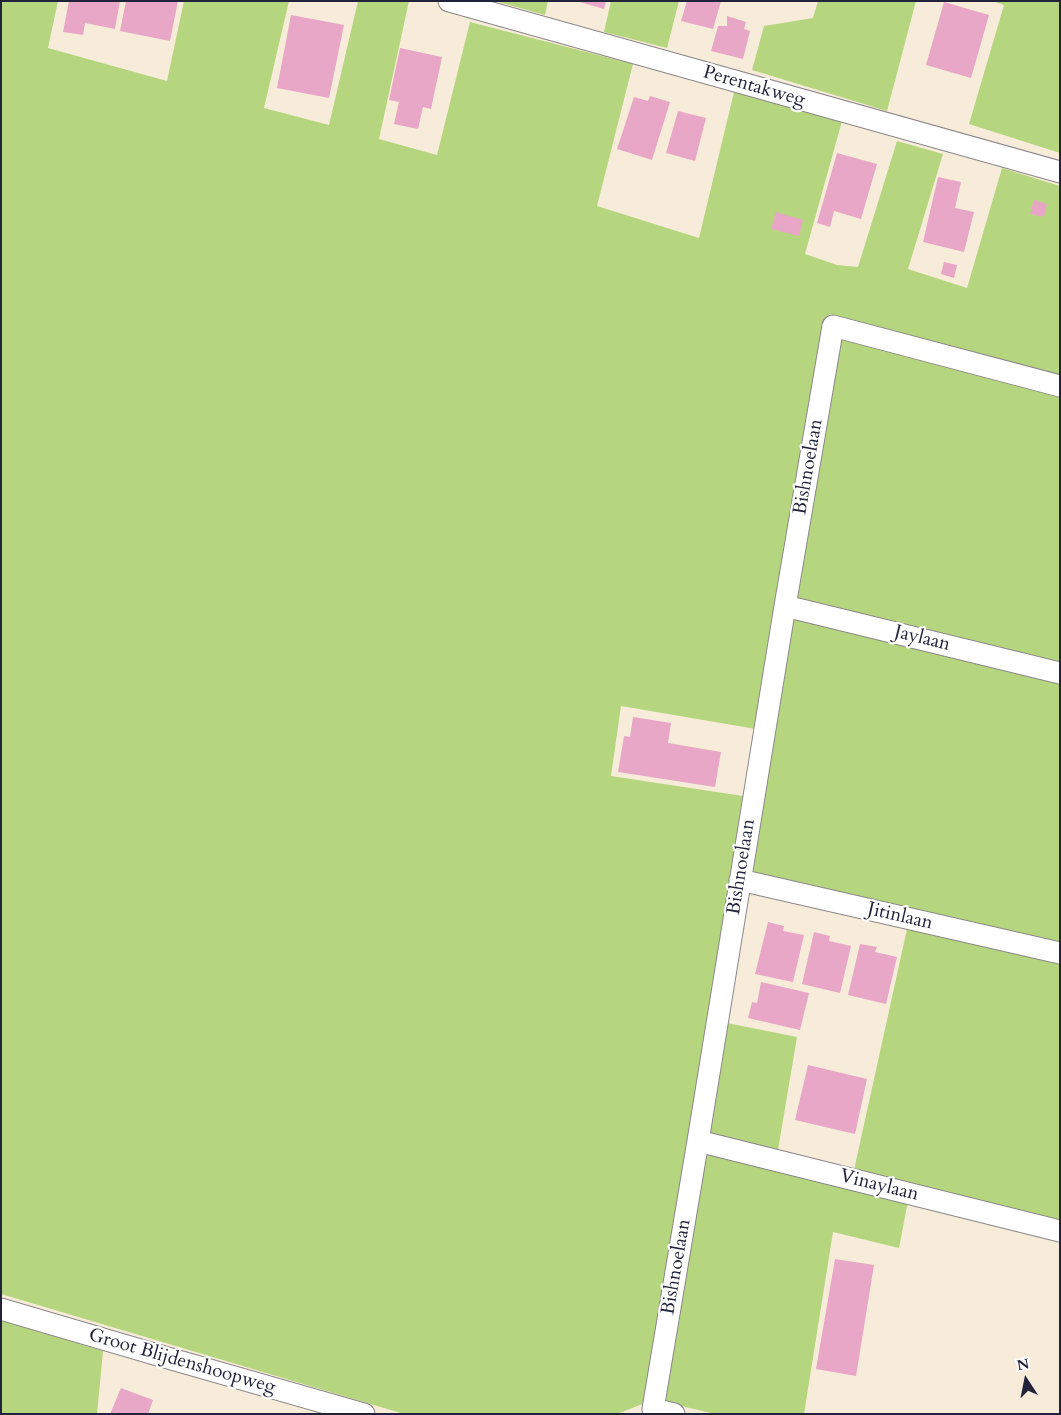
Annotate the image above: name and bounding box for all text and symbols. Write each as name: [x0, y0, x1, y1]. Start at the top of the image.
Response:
street label: Perentakweg: [700, 62, 808, 112]
street label: Bishnoelaan: [789, 417, 829, 517]
street label: Jaylaan: [892, 621, 952, 657]
street label: Bishnoelaan: [723, 817, 761, 917]
street label: Jitinlaan: [865, 898, 935, 936]
street label: Vinaylaan: [837, 1165, 921, 1207]
street label: Bishnoelaan: [657, 1217, 697, 1317]
street label: Groot Blijdenshoopweg: [86, 1324, 278, 1400]
text: N: [1015, 1354, 1031, 1375]
north arrow: [1001, 1355, 1051, 1405]

